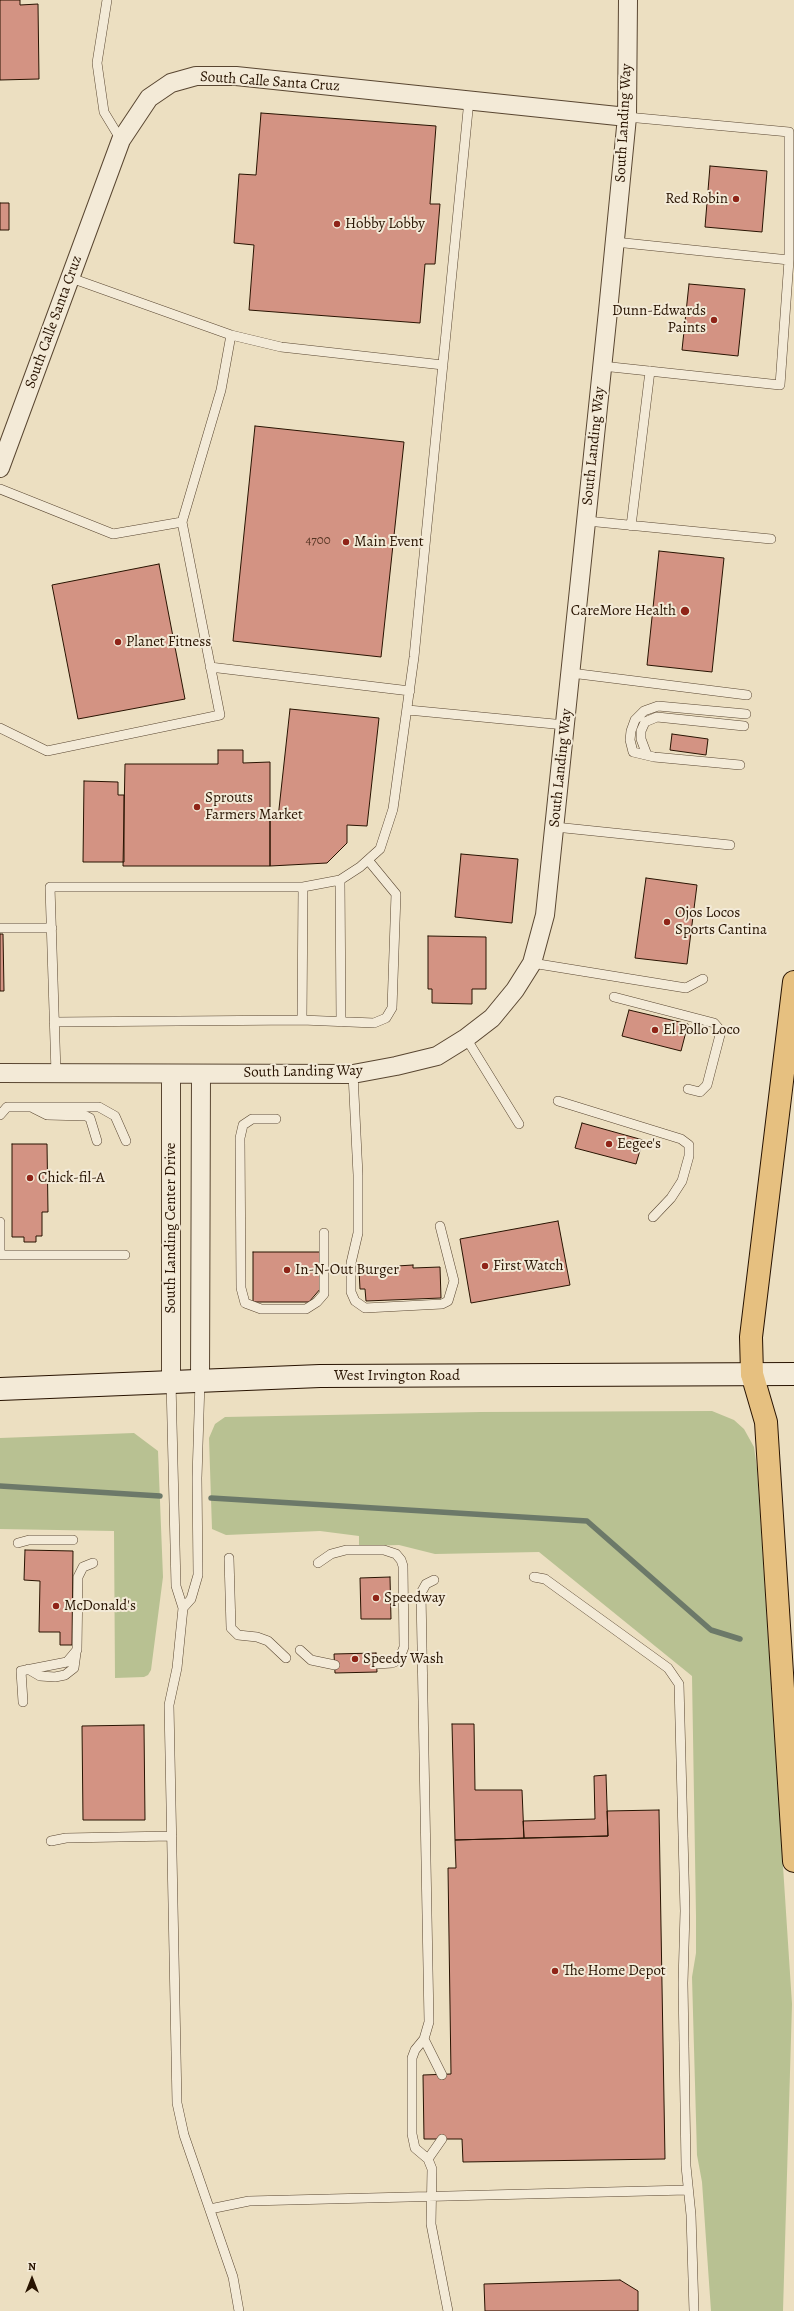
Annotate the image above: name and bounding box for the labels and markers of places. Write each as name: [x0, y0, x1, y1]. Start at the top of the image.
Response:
place label: Red Robin: [665, 190, 728, 208]
marker: Red Robin: [731, 194, 741, 204]
place label: Hobby Lobby: [345, 215, 425, 233]
marker: Hobby Lobby: [332, 219, 342, 229]
place label: Dunn-Edwards Paints: [612, 302, 706, 337]
marker: Dunn-Edwards Paints: [709, 315, 719, 325]
place label: Main Event: [354, 533, 424, 551]
marker: Main Event: [341, 537, 351, 547]
place label: CareMore Health: [571, 602, 676, 620]
marker: CareMore Health: [679, 605, 691, 617]
place label: Planet Fitness: [126, 633, 211, 651]
marker: Planet Fitness: [113, 637, 123, 647]
place label: Sprouts Farmers Market: [205, 789, 303, 824]
marker: Sprouts Farmers Market: [192, 802, 202, 812]
place label: Ojos Locos Sports Cantina: [675, 904, 767, 939]
marker: Ojos Locos Sports Cantina: [662, 917, 672, 927]
place label: El Pollo Loco: [663, 1021, 740, 1039]
marker: El Pollo Loco: [650, 1025, 660, 1035]
place label: Eegee's: [617, 1135, 661, 1153]
marker: Eegee's: [604, 1139, 614, 1149]
place label: Chick-fil-A: [38, 1169, 105, 1187]
marker: Chick-fil-A: [25, 1173, 35, 1183]
place label: First Watch: [493, 1257, 563, 1275]
place label: In-N-Out Burger: [295, 1261, 399, 1279]
marker: First Watch: [480, 1261, 490, 1271]
marker: In-N-Out Burger: [282, 1265, 292, 1275]
place label: Speedway: [384, 1589, 445, 1607]
marker: Speedway: [371, 1593, 381, 1603]
place label: McDonald's: [64, 1597, 136, 1615]
marker: McDonald's: [51, 1601, 61, 1611]
place label: Speedy Wash: [363, 1650, 444, 1668]
marker: Speedy Wash: [350, 1654, 360, 1664]
place label: The Home Depot: [563, 1962, 666, 1980]
marker: The Home Depot: [550, 1966, 560, 1976]

